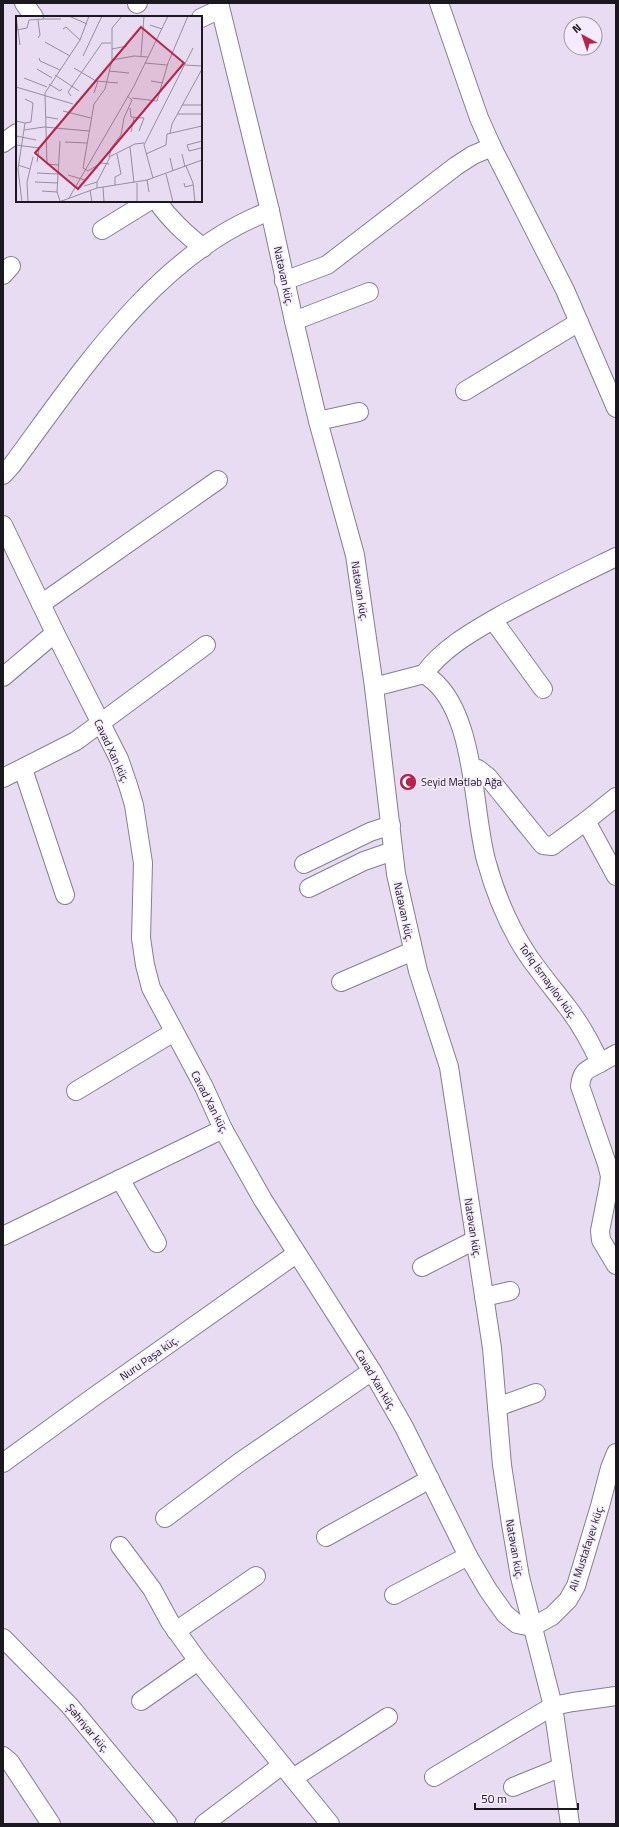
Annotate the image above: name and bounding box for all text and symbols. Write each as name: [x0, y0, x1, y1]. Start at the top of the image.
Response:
inset map: [16, 16, 202, 202]
north arrow: [563, 16, 603, 56]
text: N: [569, 20, 585, 37]
street label: Natəvan küç.: [270, 245, 298, 307]
street label: Natəvan küç.: [347, 560, 373, 622]
street label: Cavad Xan küç.: [90, 717, 134, 785]
mosque icon: Seyid Mətləb Ağa: [398, 772, 418, 792]
place label: Seyid Mətləb Ağa: [421, 774, 503, 790]
street label: Natəvan küç.: [390, 881, 418, 943]
street label: Tofiq İsmayılov küç.: [515, 940, 581, 1022]
street label: Cavad Xan küç.: [187, 1068, 233, 1136]
street label: Natəvan küç.: [460, 1197, 486, 1259]
street label: Nuru Paşa küç.: [116, 1332, 182, 1384]
street label: Cavad Xan küç.: [351, 1346, 401, 1414]
street label: Alı Mustafayev küç.: [565, 1503, 607, 1593]
street label: Natəvan küç.: [502, 1518, 528, 1580]
street label: Şəhriyar küç.: [63, 1700, 113, 1756]
scale bar: [475, 1785, 578, 1811]
text: 50 m: [481, 1789, 507, 1808]

